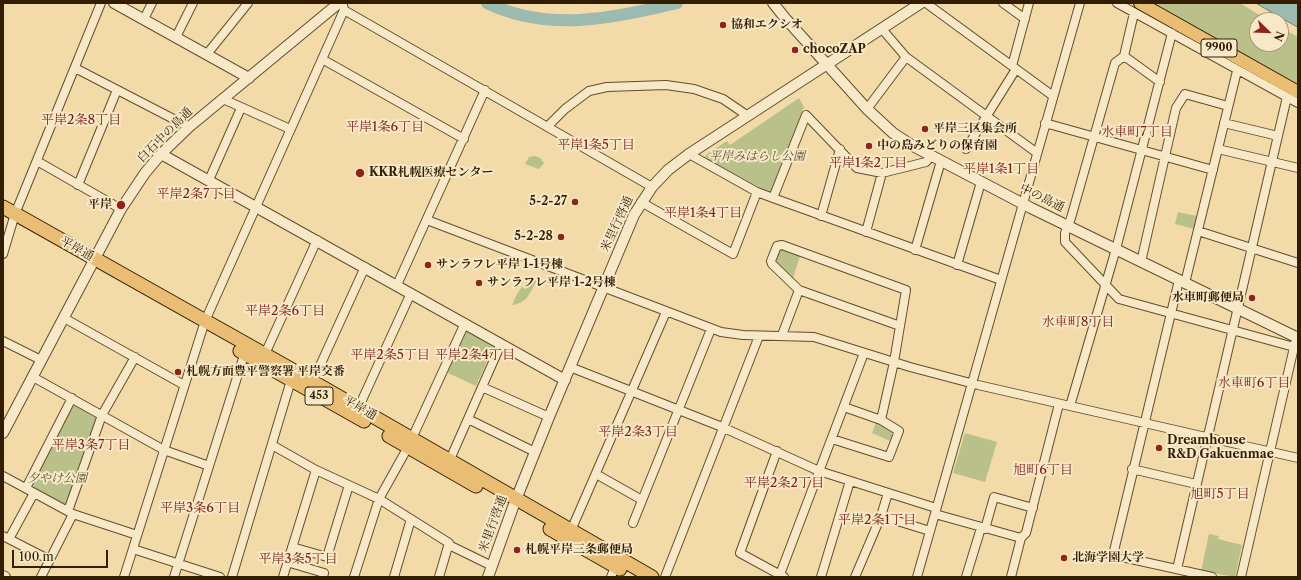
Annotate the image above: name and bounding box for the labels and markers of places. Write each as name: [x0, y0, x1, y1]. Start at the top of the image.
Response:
place label: 協和エクシオ: [731, 18, 803, 32]
marker: 協和エクシオ: [718, 20, 728, 30]
place label: chocoZAP: [803, 43, 866, 57]
marker: chocoZAP: [790, 45, 800, 55]
place label: 平岸三区集会所: [933, 122, 1017, 136]
marker: 平岸三区集会所: [920, 124, 930, 134]
place label: 中の島みどりの保育園: [877, 139, 997, 153]
marker: 中の島みどりの保育園: [864, 141, 874, 151]
place label: KKR札幌医療センター: [369, 166, 493, 180]
marker: KKR札幌医療センター: [354, 167, 366, 179]
place label: 5-2-27: [529, 195, 567, 209]
marker: 5-2-27: [570, 197, 580, 207]
place label: 平岸: [88, 198, 112, 212]
marker: 平岸: [115, 199, 127, 211]
place label: 5-2-28: [514, 230, 553, 244]
marker: 5-2-28: [556, 232, 566, 242]
place label: サンラフレ平岸 1-1号棟: [436, 258, 563, 272]
marker: サンラフレ平岸 1-1号棟: [423, 260, 433, 270]
place label: サンラフレ平岸 1-2号棟: [487, 276, 616, 290]
marker: サンラフレ平岸 1-2号棟: [474, 278, 484, 288]
place label: 水車町郵便局: [1172, 291, 1244, 305]
marker: 水車町郵便局: [1247, 293, 1257, 303]
place label: 札幌方面豊平警察署 平岸交番: [186, 365, 345, 379]
marker: 札幌方面豊平警察署 平岸交番: [173, 367, 183, 377]
place label: Dreamhouse R&D Gakuenmae: [1167, 434, 1274, 462]
marker: Dreamhouse R&D Gakuenmae: [1154, 443, 1164, 453]
place label: 札幌平岸三条郵便局: [525, 543, 633, 557]
marker: 札幌平岸三条郵便局: [512, 545, 522, 555]
place label: 北海学園大学: [1072, 551, 1144, 565]
marker: 北海学園大学: [1059, 553, 1069, 563]

